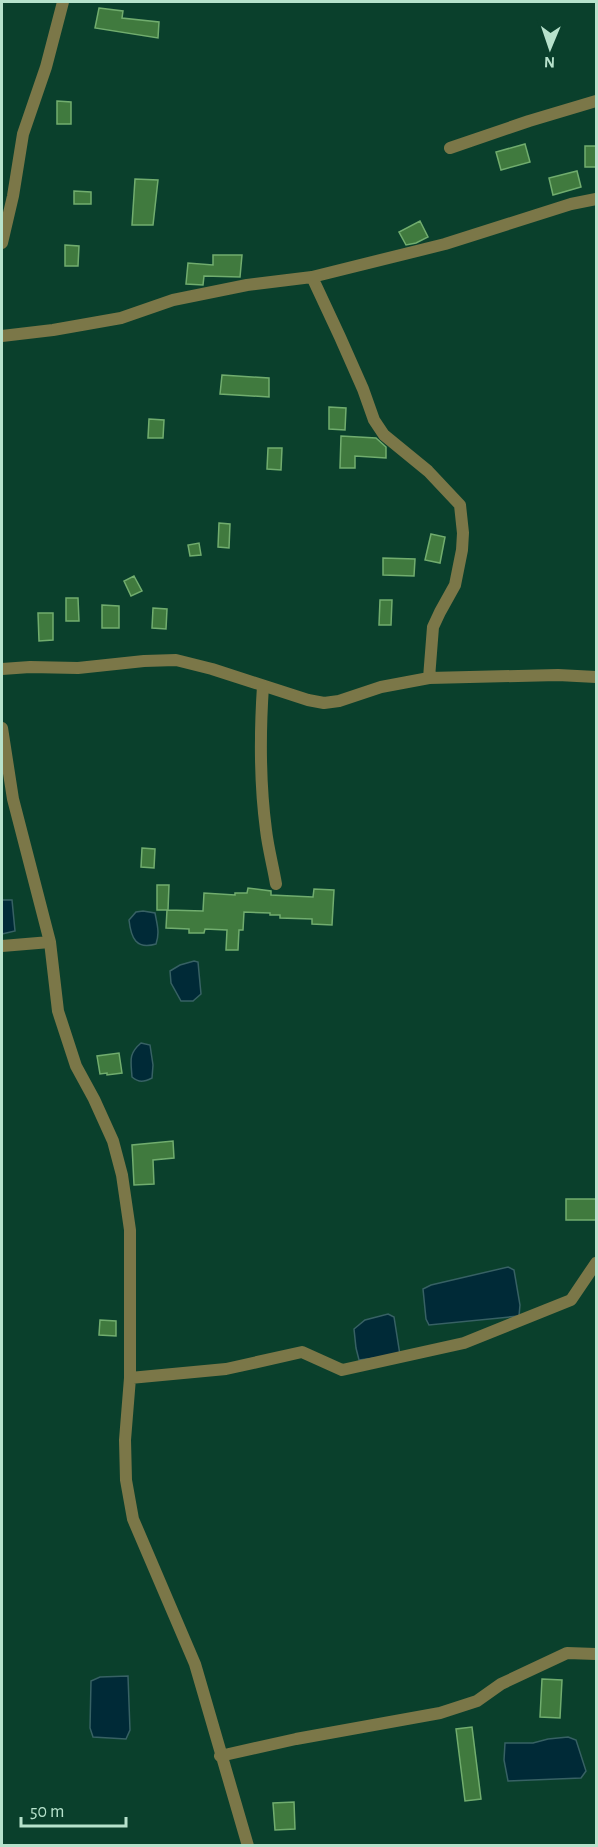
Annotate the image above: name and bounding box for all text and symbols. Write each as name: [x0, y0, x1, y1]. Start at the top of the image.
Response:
north arrow: [520, 18, 580, 78]
text: N: [544, 54, 555, 70]
scale bar: [21, 1790, 126, 1828]
text: 50 m: [30, 1803, 64, 1821]

